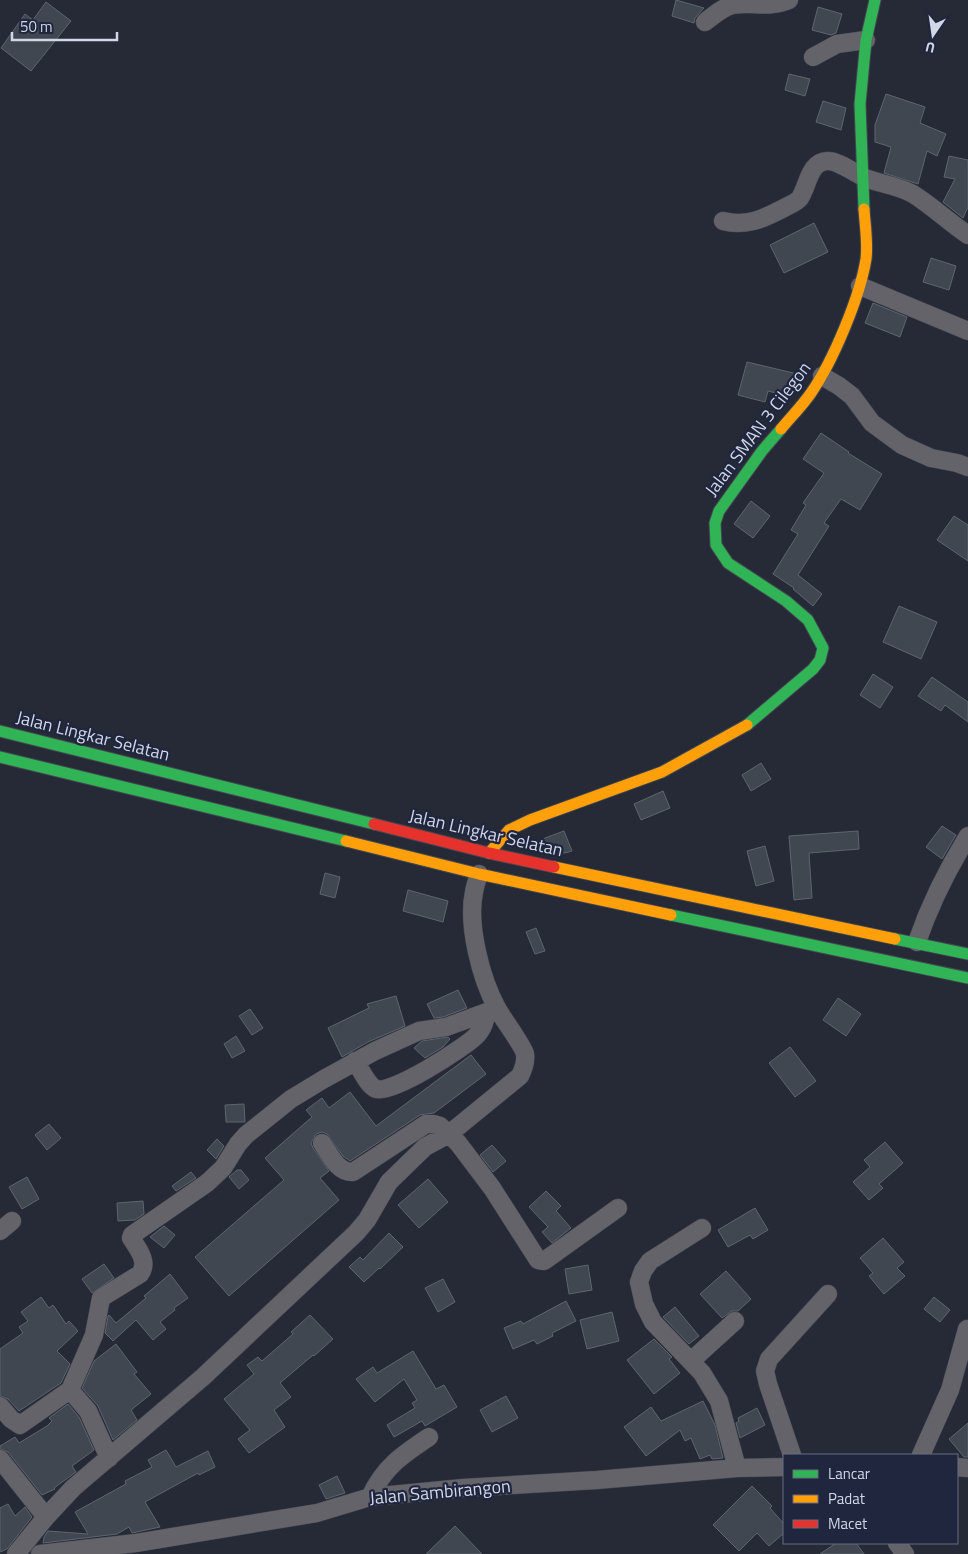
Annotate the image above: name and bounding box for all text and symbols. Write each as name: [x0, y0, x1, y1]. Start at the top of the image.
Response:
scale bar: [12, 10, 118, 42]
north arrow: [908, 10, 958, 60]
text: 50 m: [20, 15, 53, 38]
text: U: [923, 37, 937, 59]
street label: Jalan SMAN 3 Cilegon: [698, 356, 817, 502]
street label: Jalan Lingkar Selatan: [14, 703, 173, 768]
street label: Jalan Lingkar Selatan: [406, 802, 566, 863]
legend: [783, 1454, 958, 1544]
text: Lancar: [828, 1462, 870, 1485]
street label: Jalan Sambirangon: [368, 1472, 512, 1511]
text: Padat: [828, 1487, 866, 1510]
text: Macet: [828, 1512, 868, 1535]

